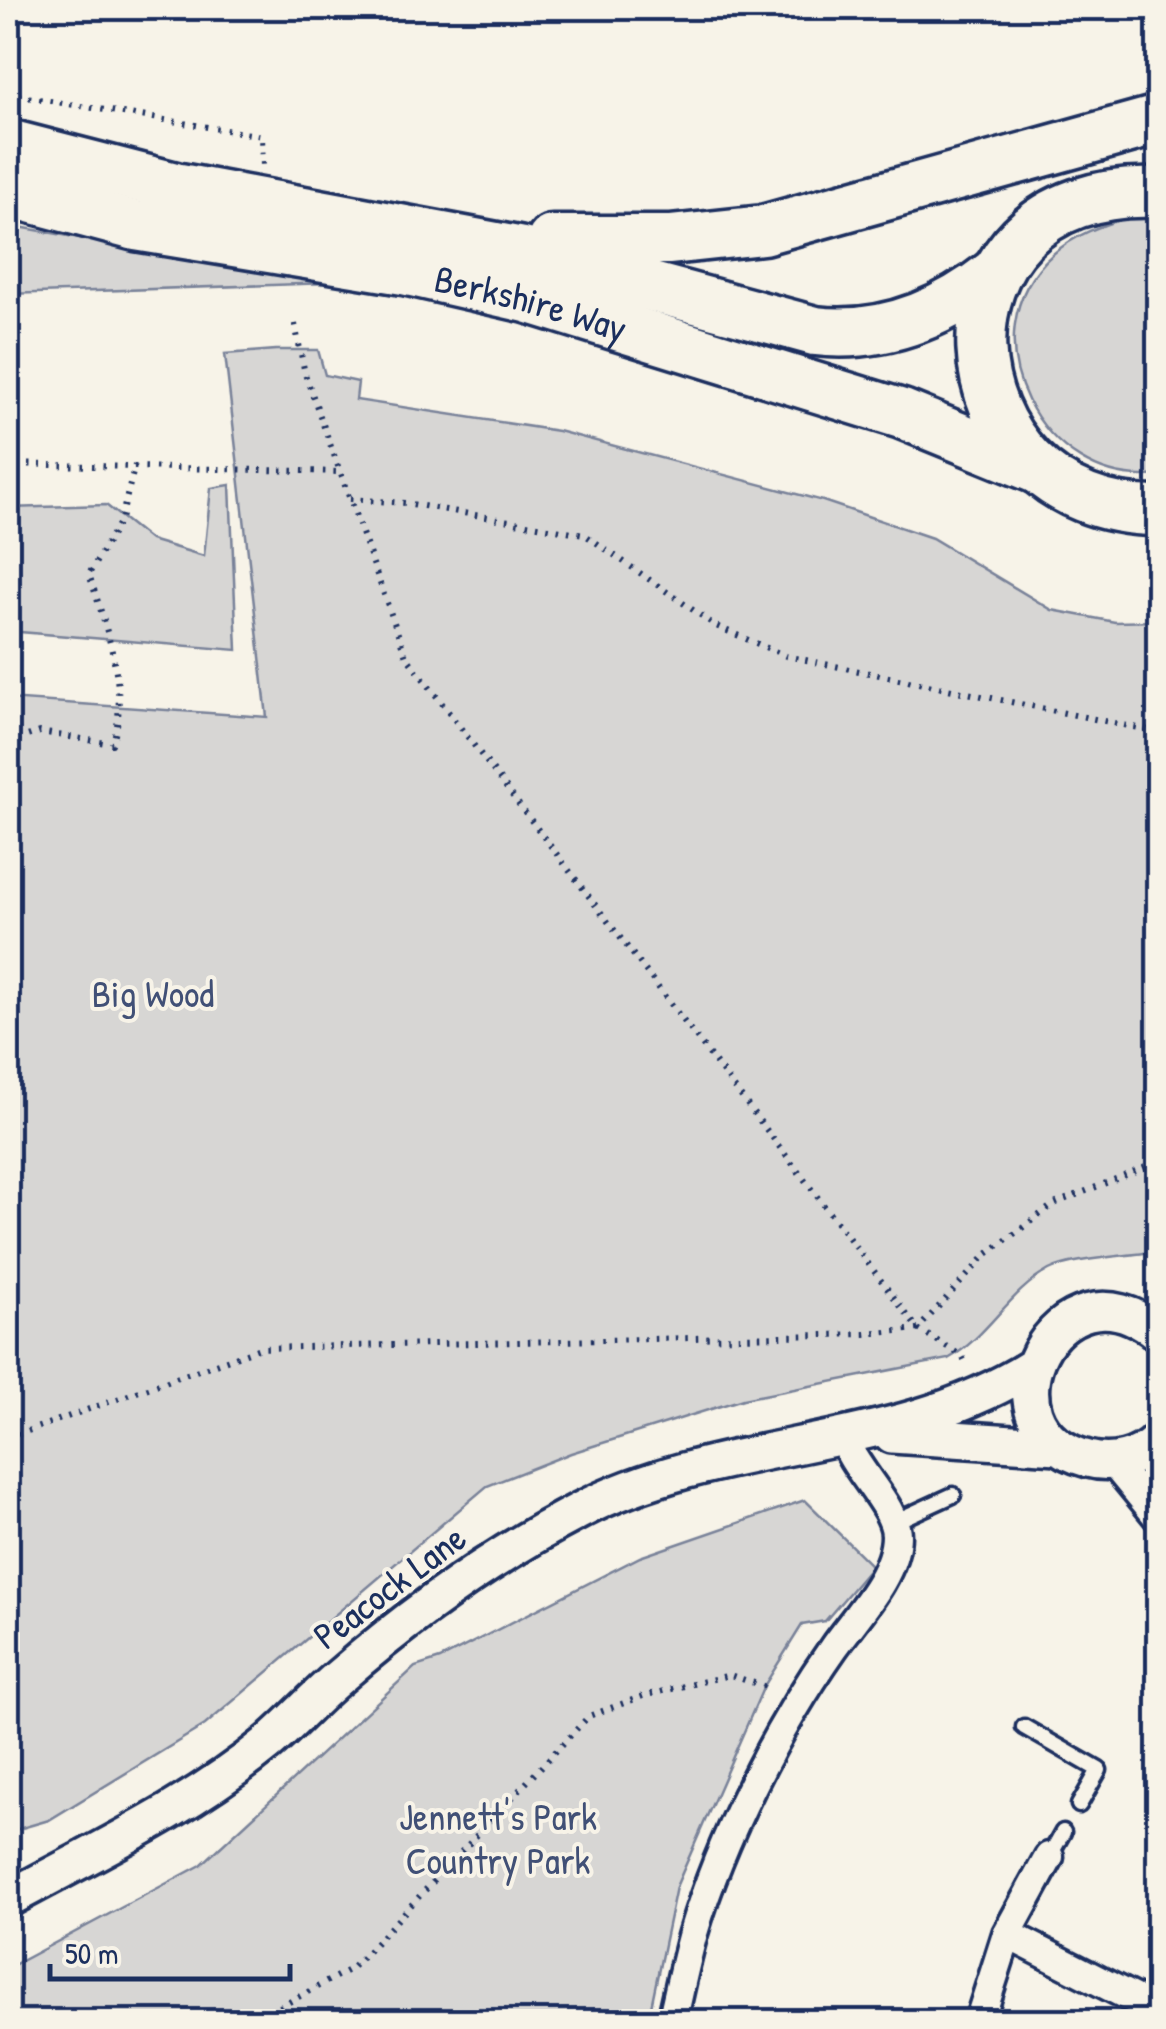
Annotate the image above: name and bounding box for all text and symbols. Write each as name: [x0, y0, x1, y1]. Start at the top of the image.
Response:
street label: Berkshire Way: [430, 252, 633, 353]
park label: Big Wood: [92, 967, 214, 1019]
street label: Peacock Lane: [302, 1511, 476, 1661]
park label: Jennett's Park Country Park: [399, 1790, 597, 1886]
scale bar: [50, 1919, 290, 1981]
text: 50 m: [65, 1933, 118, 1973]

